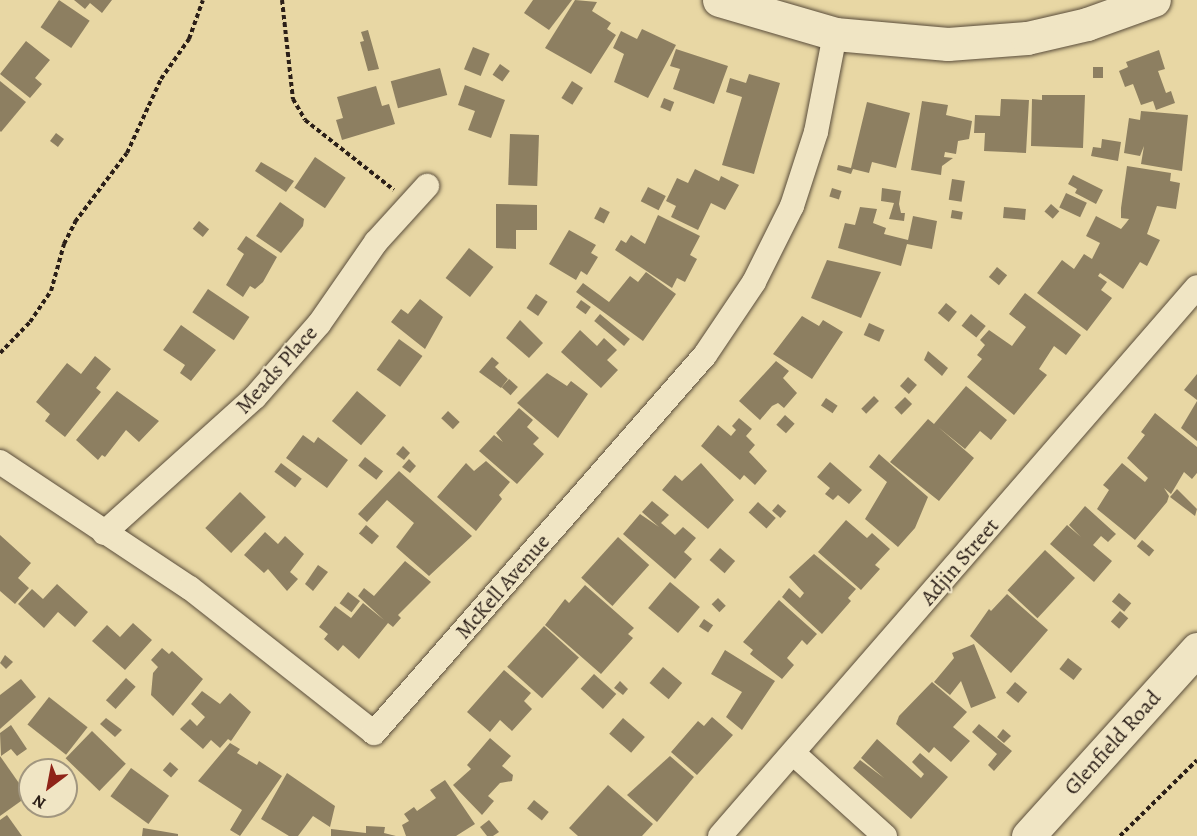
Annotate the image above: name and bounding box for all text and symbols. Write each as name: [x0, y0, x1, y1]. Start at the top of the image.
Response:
street label: Meads Place: [230, 320, 324, 420]
street label: Adjin Street: [915, 513, 1005, 611]
street label: McKell Avenue: [450, 529, 556, 645]
street label: Glenfield Road: [1059, 685, 1167, 801]
north arrow: [18, 758, 78, 818]
text: N: [29, 789, 50, 814]

